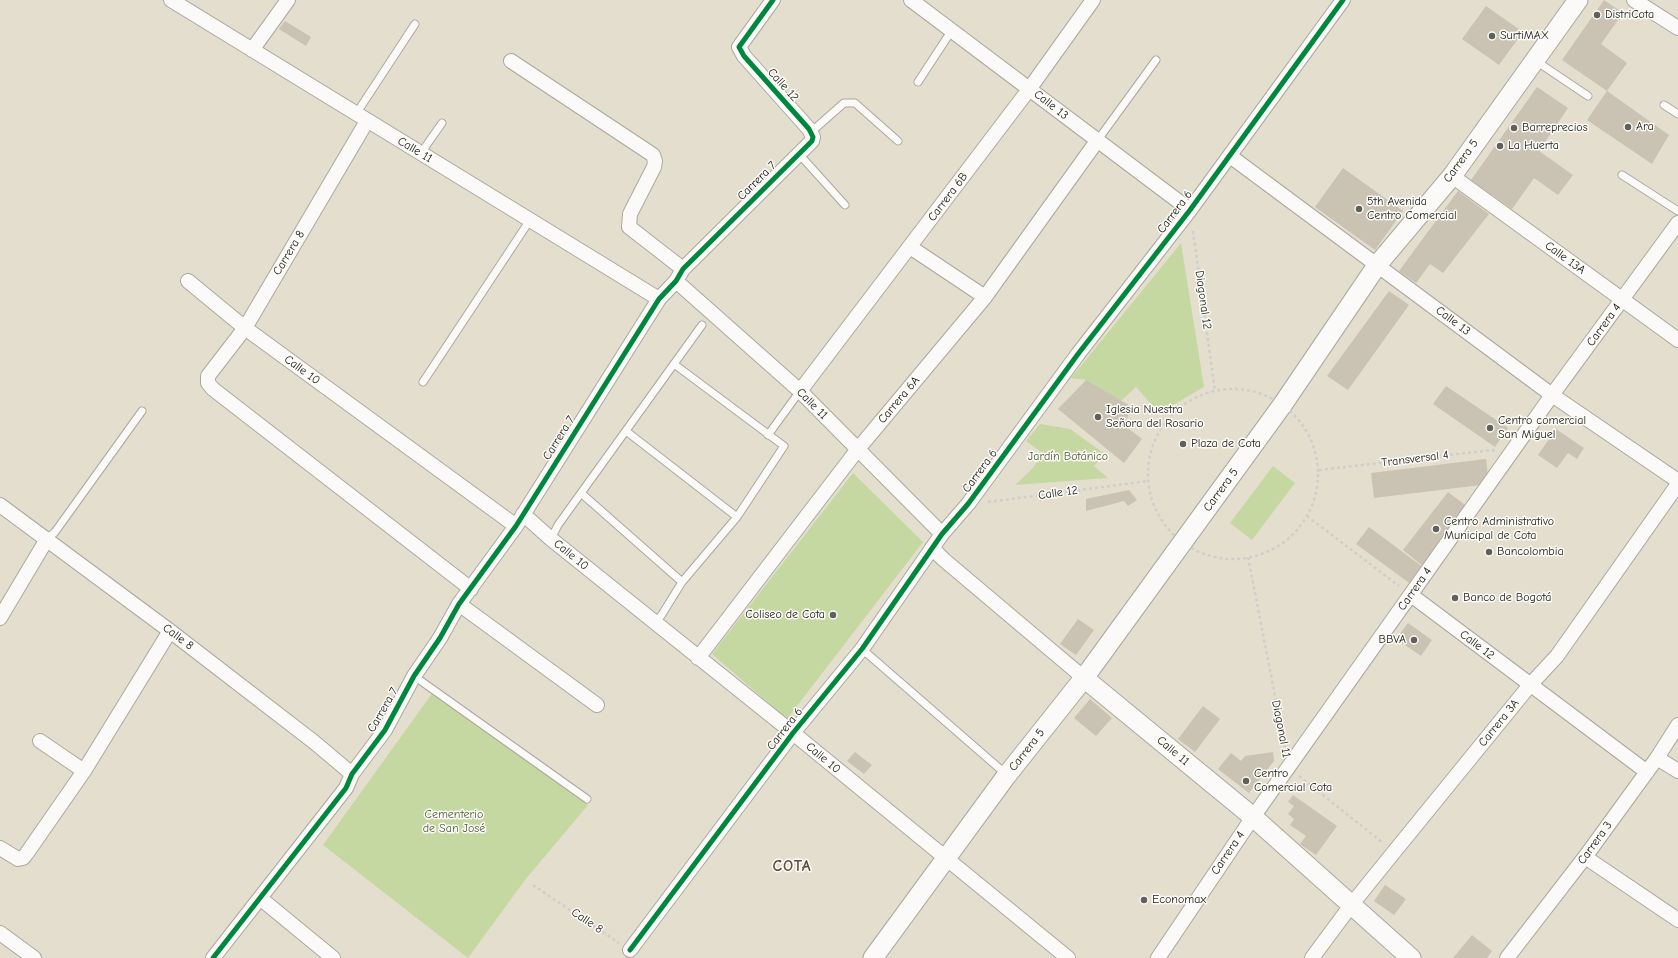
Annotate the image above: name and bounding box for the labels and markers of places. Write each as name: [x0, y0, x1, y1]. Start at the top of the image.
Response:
place label: DistriCota: [1605, 8, 1654, 22]
marker: DistriCota: [1592, 10, 1602, 20]
place label: SurtiMAX: [1500, 29, 1549, 43]
marker: SurtiMAX: [1487, 31, 1497, 41]
place label: Ara: [1636, 120, 1654, 134]
place label: Barreprecios: [1522, 121, 1588, 135]
marker: Ara: [1623, 122, 1633, 132]
marker: Barreprecios: [1509, 123, 1519, 133]
place label: La Huerta: [1508, 139, 1559, 153]
marker: La Huerta: [1495, 141, 1505, 151]
place label: 5th Avenida Centro Comercial: [1367, 195, 1457, 223]
marker: 5th Avenida Centro Comercial: [1354, 204, 1364, 214]
place label: Iglesia Nuestra Señora del Rosario: [1106, 403, 1204, 431]
marker: Iglesia Nuestra Señora del Rosario: [1093, 412, 1103, 422]
place label: Centro comercial San Miguel: [1498, 414, 1586, 442]
marker: Centro comercial San Miguel: [1485, 423, 1495, 433]
place label: Plaza de Cota: [1191, 437, 1261, 451]
marker: Plaza de Cota: [1178, 439, 1188, 449]
place label: Centro Administrativo Municipal de Cota: [1444, 515, 1554, 543]
marker: Centro Administrativo Municipal de Cota: [1431, 524, 1441, 534]
place label: Bancolombia: [1497, 545, 1564, 559]
marker: Bancolombia: [1484, 547, 1494, 557]
place label: Banco de Bogotá: [1463, 591, 1551, 605]
marker: Banco de Bogotá: [1450, 593, 1460, 603]
place label: Coliseo de Cota: [745, 608, 825, 622]
marker: Coliseo de Cota: [828, 610, 838, 620]
place label: BBVA: [1378, 633, 1406, 647]
marker: BBVA: [1409, 635, 1419, 645]
place label: Centro Comercial Cota: [1254, 767, 1332, 795]
marker: Centro Comercial Cota: [1241, 776, 1251, 786]
place label: Economax: [1152, 893, 1206, 907]
marker: Economax: [1139, 895, 1149, 905]

